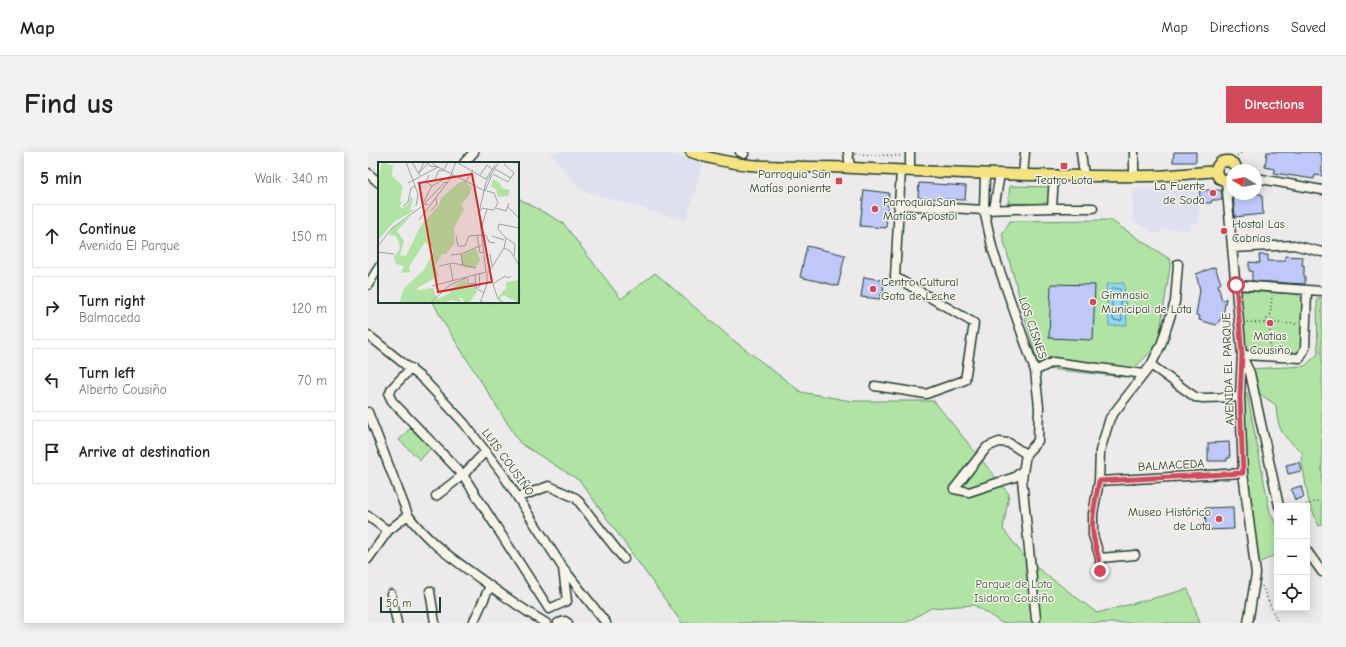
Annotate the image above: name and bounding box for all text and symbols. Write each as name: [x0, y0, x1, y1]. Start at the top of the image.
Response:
text: Map: [20, 17, 55, 39]
text: Map: [1161, 19, 1188, 36]
text: Directions: [1210, 19, 1269, 36]
text: Saved: [1291, 19, 1326, 36]
button: Directions: [1226, 86, 1322, 123]
text: Find us: [24, 88, 113, 120]
marker: Teatro Lota: [1059, 161, 1069, 171]
inset map: [378, 162, 519, 303]
north arrow: [1226, 164, 1262, 200]
place label: Parroquia San Matías poniente: [750, 167, 831, 195]
text: 5 min: [40, 169, 82, 188]
text: Walk · 340 m: [255, 171, 328, 186]
place label: Teatro Lota: [1035, 173, 1093, 187]
marker: Parroquia San Matías poniente: [834, 176, 844, 186]
place label: La Fuente de Soda: [1154, 179, 1205, 207]
marker: La Fuente de Soda: [1208, 188, 1218, 198]
place label: Parroquia San Matías Apostol: [883, 195, 957, 223]
marker: Parroquia San Matías Apostol: [870, 204, 880, 214]
place label: Hostal Las Cabrias: [1232, 217, 1285, 245]
text: Continue: [79, 220, 136, 238]
icon: ahead: [41, 225, 63, 247]
marker: Hostal Las Cabrias: [1219, 226, 1229, 236]
text: 150 m: [292, 229, 327, 244]
text: Avenida El Parque: [79, 238, 180, 253]
place label: Centro Cultural Gota de Leche: [881, 275, 958, 303]
route start: [1227, 276, 1245, 294]
marker: Centro Cultural Gota de Leche: [868, 284, 878, 294]
place label: Gimnasio Municipal de Lota: [1101, 288, 1192, 316]
text: Turn right: [79, 292, 145, 310]
street label: LOS CISNES: [1016, 295, 1050, 361]
icon: right: [41, 297, 63, 319]
marker: Gimnasio Municipal de Lota: [1088, 297, 1098, 307]
text: 120 m: [292, 301, 327, 316]
text: Balmaceda: [79, 310, 140, 325]
street label: AVENIDA EL PARQUE: [1219, 312, 1237, 426]
marker: Matias Cousiño: [1265, 318, 1275, 328]
place label: Matias Cousiño: [1250, 329, 1290, 357]
text: Turn left: [79, 364, 135, 382]
icon: left: [41, 369, 63, 391]
text: 70 m: [298, 373, 327, 388]
text: Alberto Cousiño: [79, 382, 167, 397]
street label: LUIS COUSIÑO: [479, 426, 537, 499]
icon: arrive: [41, 441, 63, 463]
text: Arrive at destination: [79, 443, 210, 461]
street label: BALMACEDA: [1137, 456, 1205, 474]
map controls: [1274, 503, 1310, 611]
button: +: [1274, 503, 1310, 539]
place label: Museo Histórico de Lota: [1128, 505, 1211, 533]
marker: Museo Histórico de Lota: [1214, 514, 1224, 524]
button: −: [1274, 539, 1310, 575]
route end: [1091, 562, 1109, 580]
button: locate: [1274, 575, 1310, 611]
park label: Parque de Lota Isidora Cousiño: [974, 577, 1054, 605]
scale bar: [380, 595, 441, 614]
text: 50 m: [386, 597, 411, 610]

